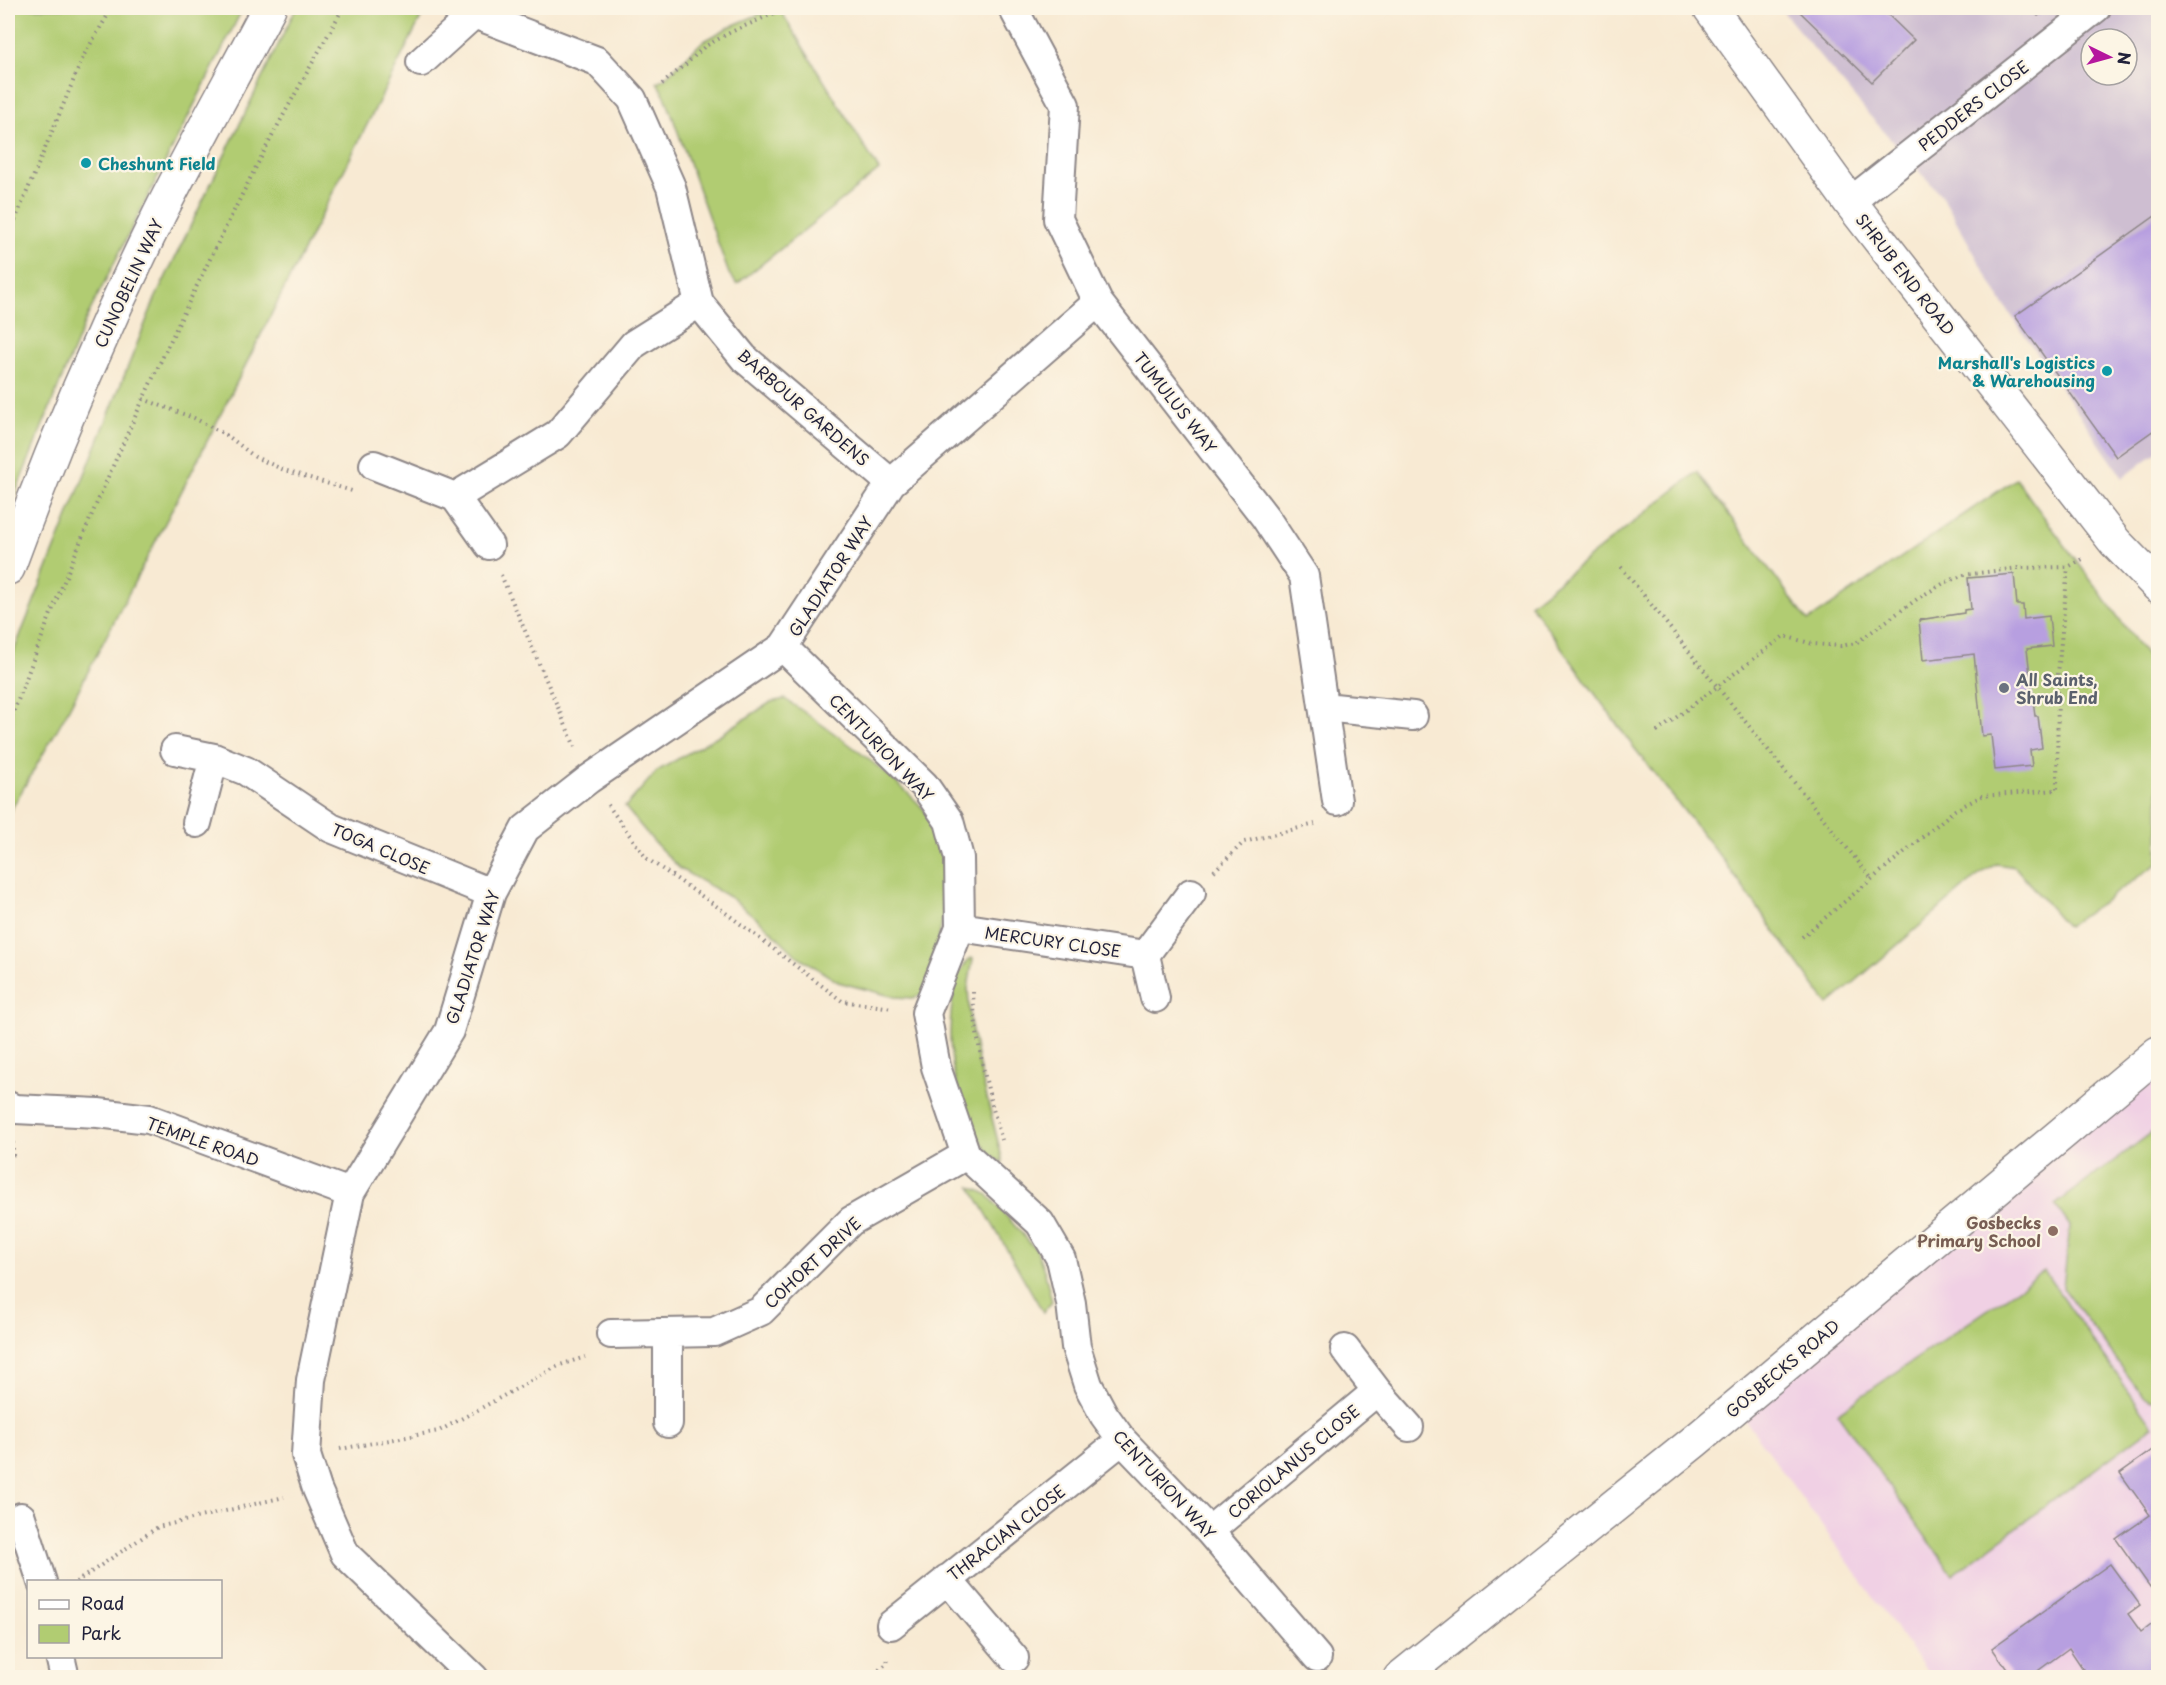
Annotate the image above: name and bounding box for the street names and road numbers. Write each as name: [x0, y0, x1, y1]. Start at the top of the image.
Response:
street label: PEDDERS CLOSE: [1912, 54, 2034, 156]
street label: SHRUB END ROAD: [1851, 208, 1961, 340]
street label: CUNOBELIN WAY: [88, 215, 168, 351]
street label: BARBOUR GARDENS: [733, 343, 875, 471]
street label: TUMULUS WAY: [1129, 346, 1223, 458]
street label: GLADIATOR WAY: [782, 511, 878, 641]
street label: CENTURION WAY: [824, 688, 940, 806]
street label: TOGA CLOSE: [328, 816, 434, 880]
street label: GLADIATOR WAY: [439, 887, 505, 1027]
street label: MERCURY CLOSE: [983, 920, 1123, 962]
street label: TEMPLE ROAD: [143, 1110, 263, 1172]
street label: COHORT DRIVE: [758, 1211, 866, 1313]
street label: GOSBECKS ROAD: [1720, 1313, 1844, 1423]
street label: CORIOLANUS CLOSE: [1222, 1399, 1364, 1523]
street label: CENTURION WAY: [1108, 1424, 1222, 1544]
street label: THRACIAN CLOSE: [942, 1478, 1070, 1586]

